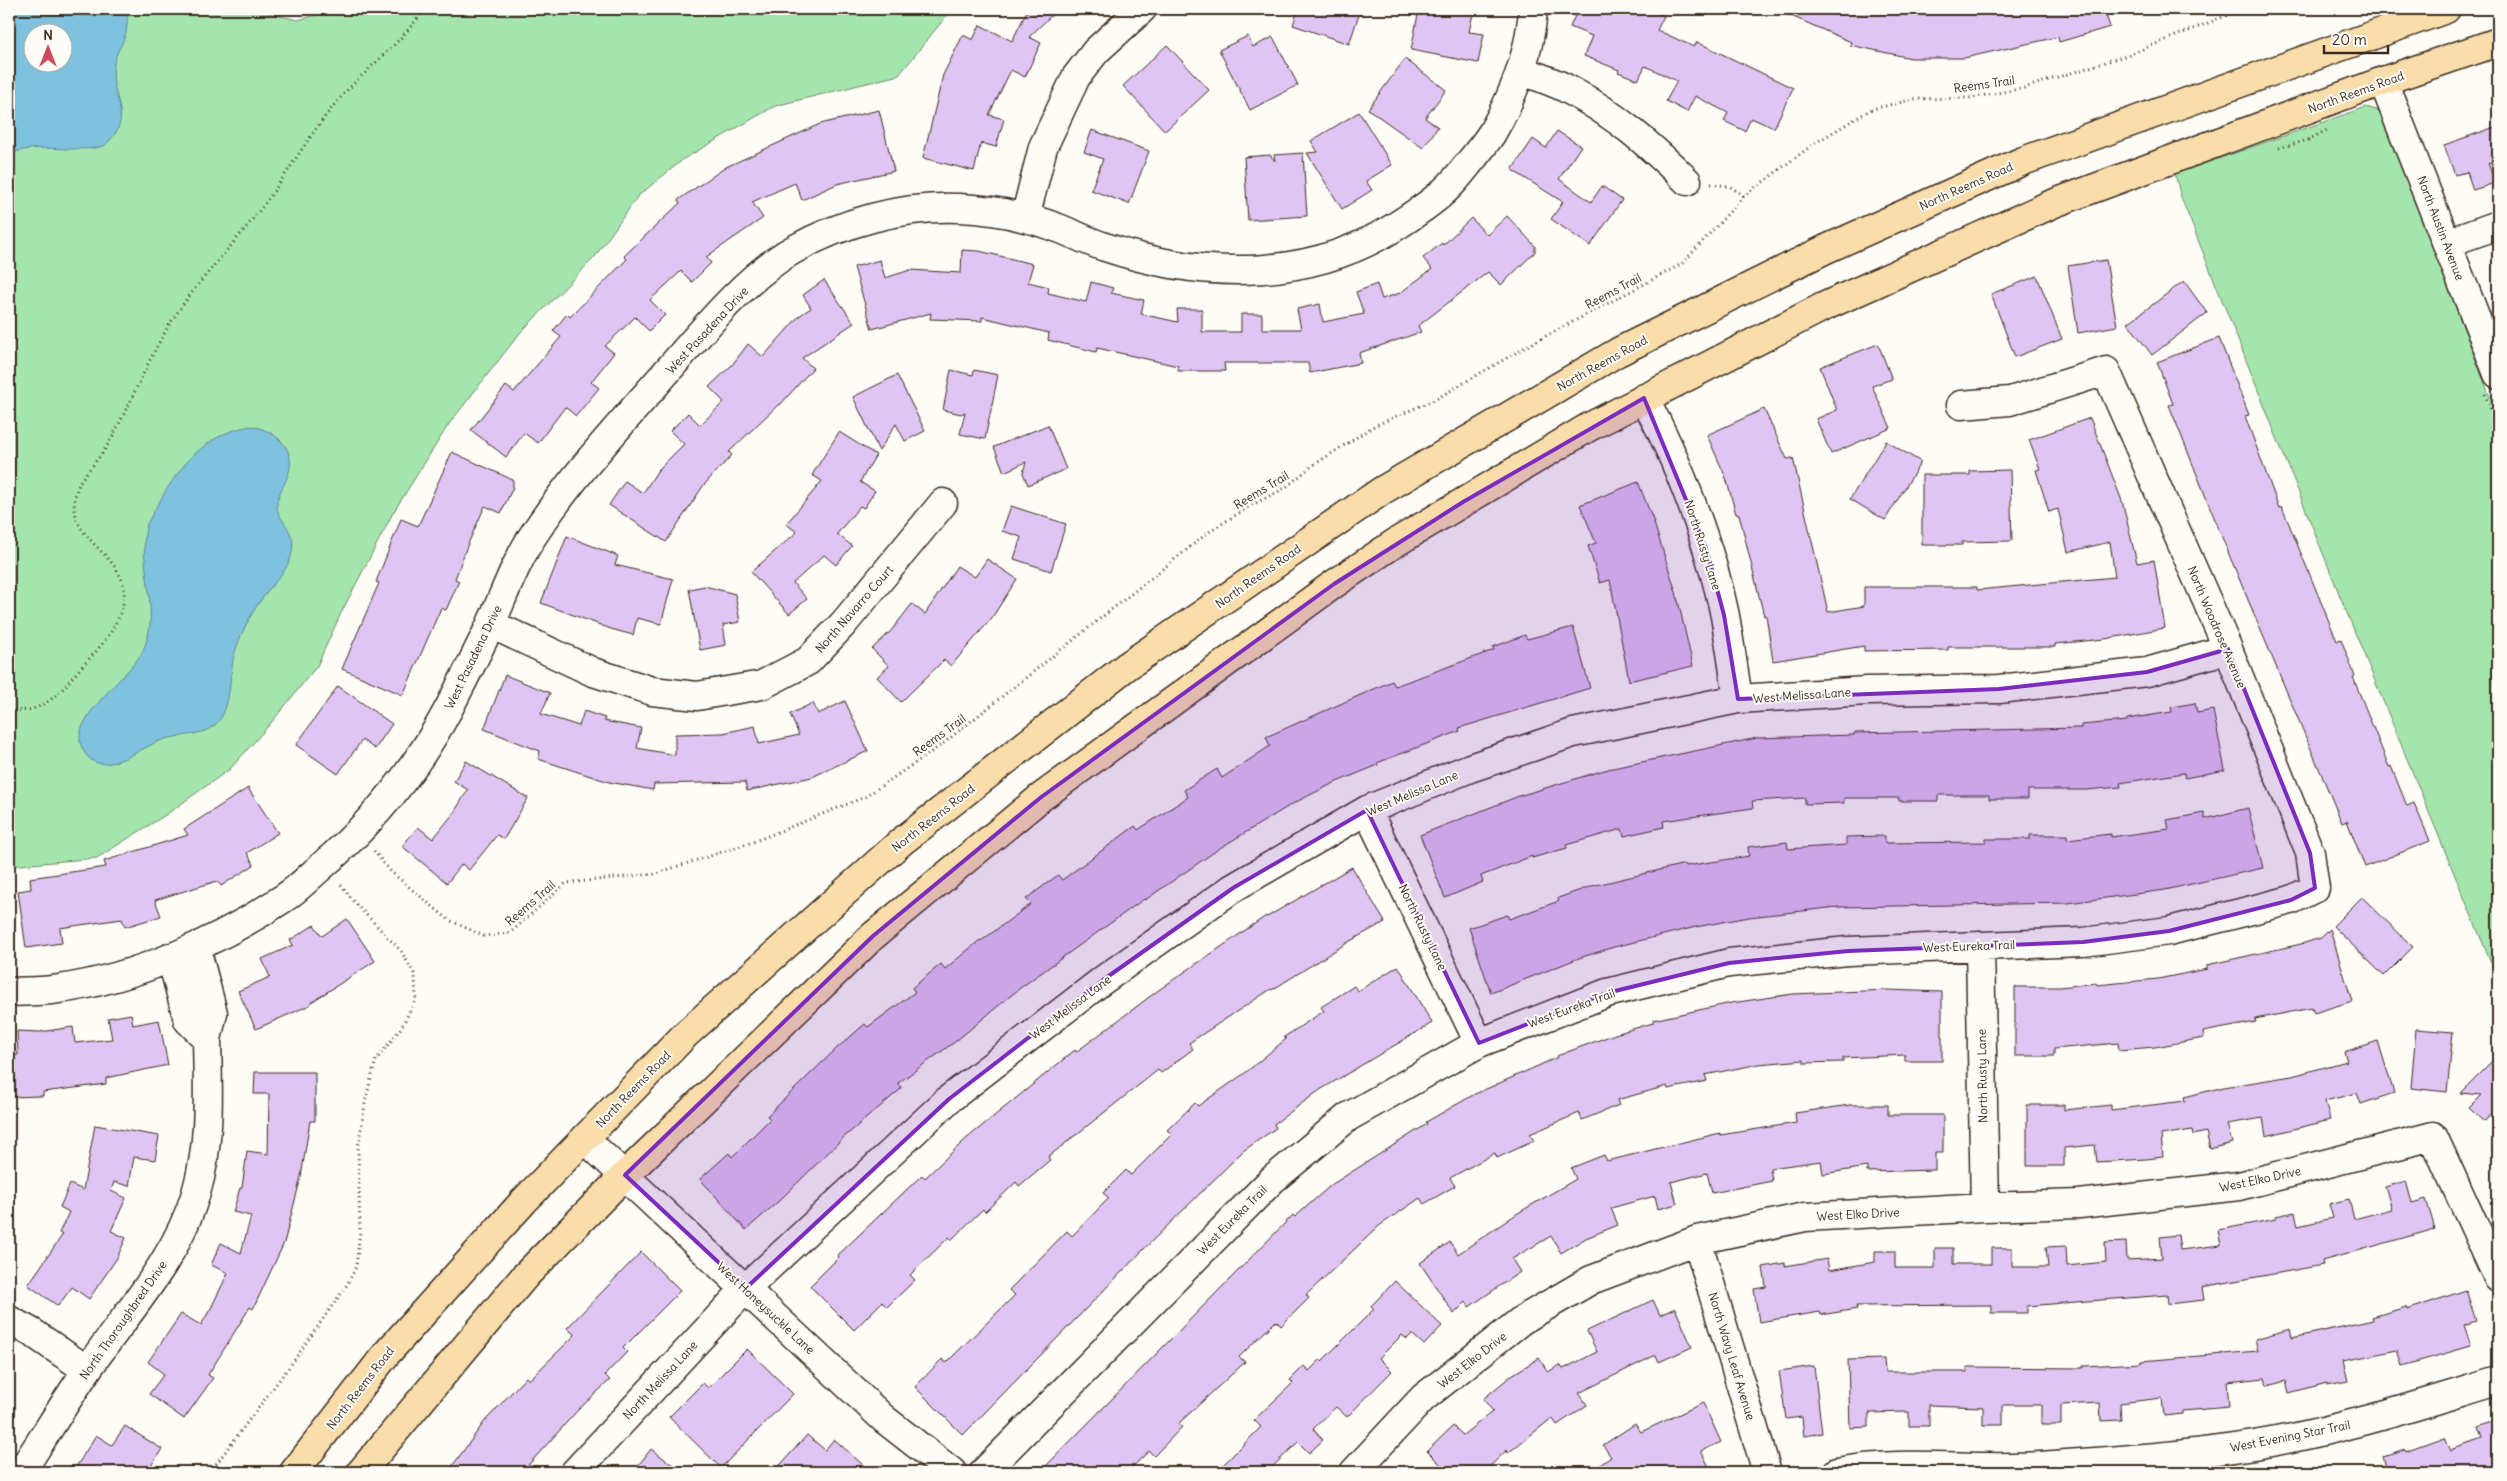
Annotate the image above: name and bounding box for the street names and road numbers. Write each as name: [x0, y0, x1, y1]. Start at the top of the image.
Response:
street label: North Reems Road: [2306, 68, 2406, 116]
street label: Reems Trail: [1952, 72, 2016, 96]
street label: North Reems Road: [1917, 159, 2015, 213]
street label: North Austin Avenue: [2414, 174, 2468, 282]
street label: Reems Trail: [1582, 270, 1644, 312]
street label: West Pasadena Drive: [663, 283, 751, 377]
street label: North Reems Road: [1554, 332, 1650, 394]
street label: Reems Trail: [1231, 468, 1291, 512]
street label: North Rusty Lane: [1681, 498, 1725, 592]
street label: North Reems Road: [1212, 541, 1304, 611]
street label: North Navarro Court: [812, 562, 896, 656]
street label: North Woodrose Avenue: [2184, 564, 2250, 690]
street label: West Pasadena Drive: [441, 603, 505, 711]
street label: West Melissa Lane: [1753, 684, 1851, 706]
street label: Reems Trail: [910, 711, 968, 759]
street label: West Melissa Lane: [1364, 767, 1460, 819]
street label: North Reems Road: [889, 781, 977, 855]
street label: Reems Trail: [502, 877, 558, 929]
street label: North Rusty Lane: [1396, 881, 1450, 973]
street label: West Eureka Trail: [1923, 937, 2015, 955]
street label: West Melissa Lane: [1026, 971, 1114, 1043]
street label: West Eureka Trail: [1525, 985, 1617, 1031]
street label: North Rusty Lane: [1974, 1029, 1990, 1123]
street label: North Reems Road: [593, 1047, 673, 1131]
street label: West Elko Drive: [2218, 1163, 2302, 1195]
street label: West Eureka Trail: [1194, 1182, 1270, 1258]
street label: West Elko Drive: [1816, 1204, 1900, 1224]
street label: North Thoroughbred Drive: [76, 1258, 170, 1382]
street label: West Honeysuckle Lane: [714, 1259, 818, 1357]
street label: North Wavy Leaf Avenue: [1705, 1290, 1759, 1422]
street label: West Elko Drive: [1435, 1329, 1509, 1391]
street label: North Melissa Lane: [620, 1337, 700, 1423]
street label: North Reems Road: [323, 1344, 397, 1432]
street label: West Evening Star Trail: [2229, 1417, 2351, 1455]

